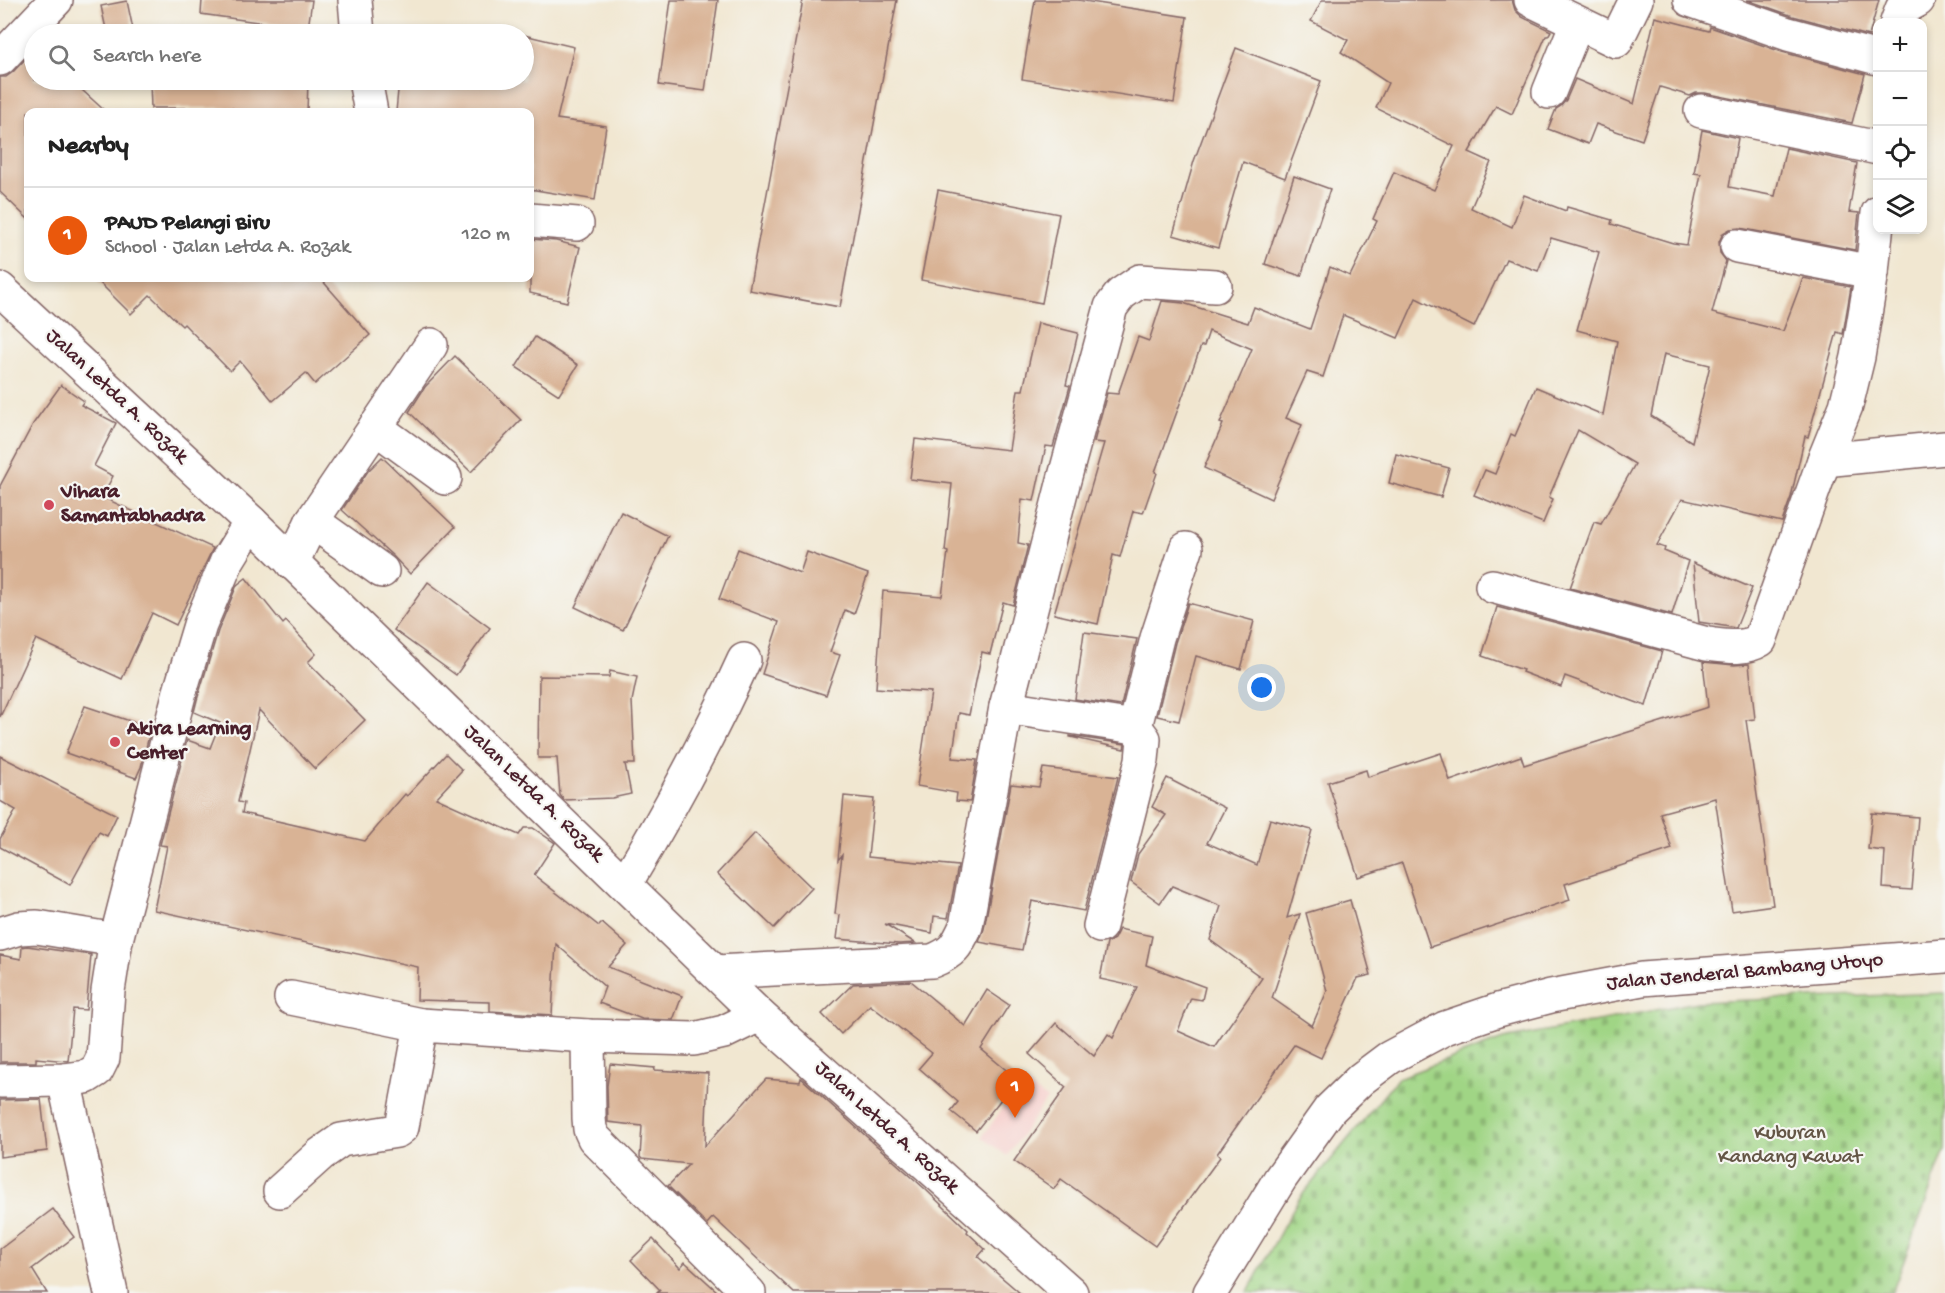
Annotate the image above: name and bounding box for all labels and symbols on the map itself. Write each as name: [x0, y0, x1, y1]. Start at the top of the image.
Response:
street label: Jalan Letda A. Rozak: [39, 324, 195, 471]
place label: Vihara Samantabhadra: [60, 481, 206, 530]
marker: Vihara Samantabhadra: [42, 498, 56, 512]
your location: [1247, 673, 1276, 702]
place label: Akira Learning Center: [126, 718, 251, 767]
street label: Jalan Letda A. Rozak: [457, 720, 611, 869]
marker: Akira Learning Center: [108, 735, 122, 749]
street label: Jalan Jenderal Bambang Utoyo: [1606, 948, 1884, 998]
street label: Jalan Letda A. Rozak: [808, 1056, 966, 1201]
pin: 1: [996, 1068, 1034, 1118]
park label: Kuburan Kandang Kawat: [1718, 1122, 1864, 1171]

